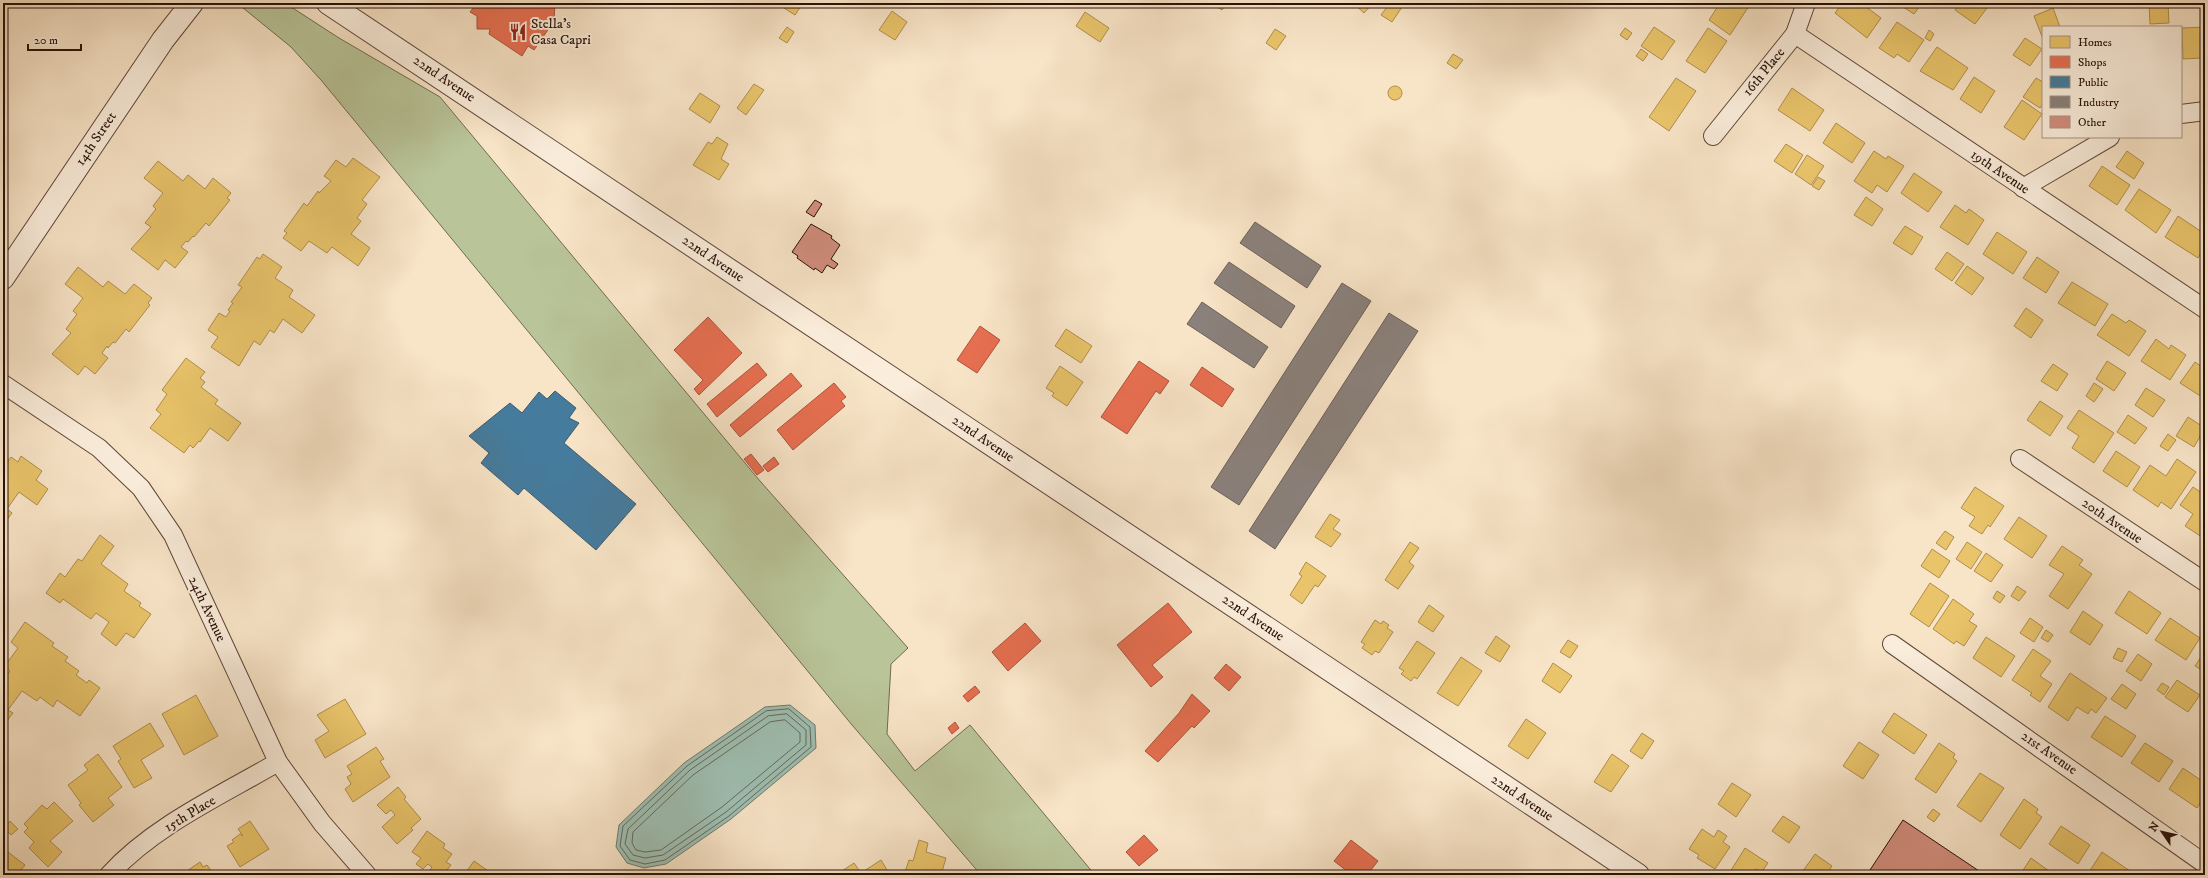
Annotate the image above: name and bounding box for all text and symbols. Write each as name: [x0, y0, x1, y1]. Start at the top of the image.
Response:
place label: Stella's Casa Capri: [531, 15, 591, 49]
restaurant icon: Stella's Casa Capri: [508, 22, 528, 42]
scale bar: [28, 26, 81, 52]
legend: [2042, 26, 2182, 138]
text: 20 m: [34, 33, 58, 48]
text: Homes: [2078, 35, 2112, 50]
street label: 16th Place: [1739, 44, 1789, 100]
street label: 22nd Avenue: [409, 52, 479, 107]
text: Shops: [2078, 55, 2106, 70]
text: Public: [2078, 75, 2108, 90]
text: Industry: [2078, 95, 2119, 110]
street label: 14th Street: [71, 108, 121, 169]
text: Other: [2078, 115, 2107, 130]
street label: 19th Avenue: [1967, 146, 2033, 198]
street label: 22nd Avenue: [678, 232, 748, 287]
street label: 22nd Avenue: [948, 412, 1018, 467]
street label: 20th Avenue: [2078, 494, 2146, 548]
street label: 24th Avenue: [184, 573, 230, 645]
street label: 22nd Avenue: [1218, 591, 1288, 646]
street label: 21st Avenue: [2017, 727, 2081, 779]
street label: 22nd Avenue: [1487, 771, 1557, 826]
street label: 15th Place: [161, 792, 219, 836]
north arrow: [2142, 812, 2182, 852]
text: N: [2146, 819, 2163, 835]

